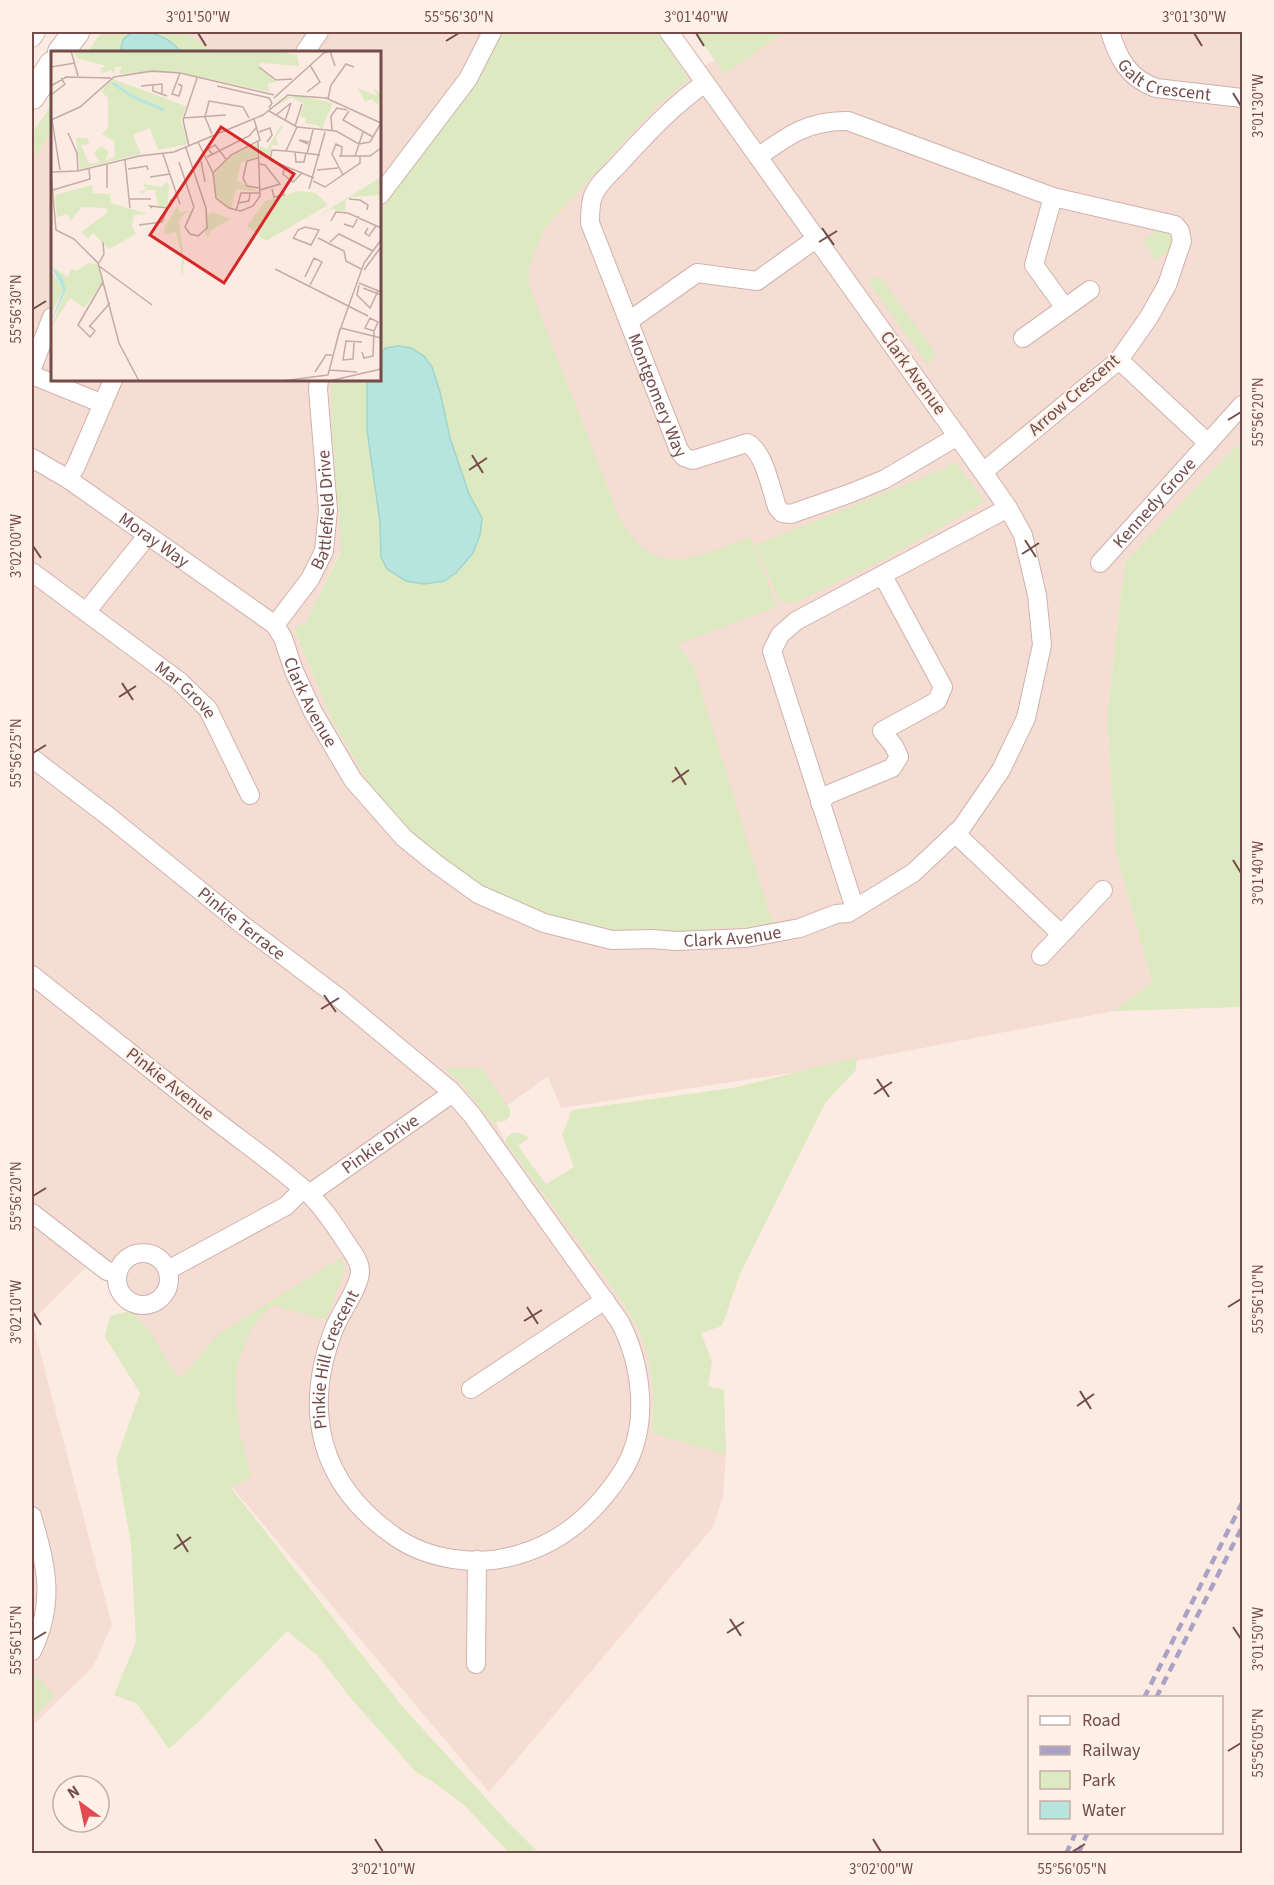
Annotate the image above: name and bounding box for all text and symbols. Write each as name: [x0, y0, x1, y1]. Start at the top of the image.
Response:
text: 3°01'50"W: [166, 7, 230, 28]
text: 55°56'30"N: [424, 7, 494, 28]
text: 3°01'40"W: [664, 7, 728, 28]
text: 3°01'30"W: [1162, 7, 1226, 28]
inset map: [51, 51, 381, 381]
street label: Galt Crescent: [1112, 53, 1212, 107]
text: 3°01'30"W: [1248, 74, 1269, 138]
text: 55°56'30"N: [6, 274, 27, 344]
street label: Clark Avenue: [874, 326, 952, 420]
street label: Montgomery Way: [622, 329, 693, 463]
street label: Arrow Crescent: [1023, 348, 1125, 442]
text: 55°56'20"N: [1248, 377, 1269, 447]
street label: Battlefield Drive: [304, 449, 341, 574]
street label: Kennedy Grove: [1107, 452, 1202, 554]
street label: Moray Way: [114, 506, 195, 574]
text: 3°02'00"W: [6, 514, 27, 578]
street label: Clark Avenue: [278, 654, 344, 752]
street label: Mar Grove: [150, 655, 223, 722]
text: 55°56'25"N: [6, 718, 27, 788]
text: 3°01'40"W: [1248, 841, 1269, 905]
street label: Pinkie Terrace: [192, 881, 291, 966]
street label: Clark Avenue: [683, 919, 783, 953]
street label: Pinkie Avenue: [121, 1042, 219, 1126]
street label: Pinkie Drive: [336, 1108, 424, 1180]
text: 55°56'20"N: [6, 1161, 27, 1231]
text: 55°56'10"N: [1248, 1264, 1269, 1334]
text: 3°02'10"W: [6, 1280, 27, 1344]
street label: Pinkie Hill Crescent: [306, 1286, 365, 1431]
text: 55°56'15"N: [6, 1605, 27, 1675]
text: 3°01'50"W: [1248, 1607, 1269, 1671]
legend: [1028, 1696, 1223, 1834]
text: Road: [1082, 1708, 1121, 1733]
text: 55°56'05"N: [1248, 1708, 1269, 1778]
text: Railway: [1082, 1738, 1141, 1763]
text: Park: [1082, 1768, 1116, 1793]
north arrow: [51, 1774, 111, 1834]
text: N: [63, 1780, 84, 1804]
text: Water: [1082, 1798, 1126, 1823]
text: 3°02'10"W: [351, 1859, 415, 1880]
text: 3°02'00"W: [849, 1859, 913, 1880]
text: 55°56'05"N: [1037, 1859, 1107, 1880]

